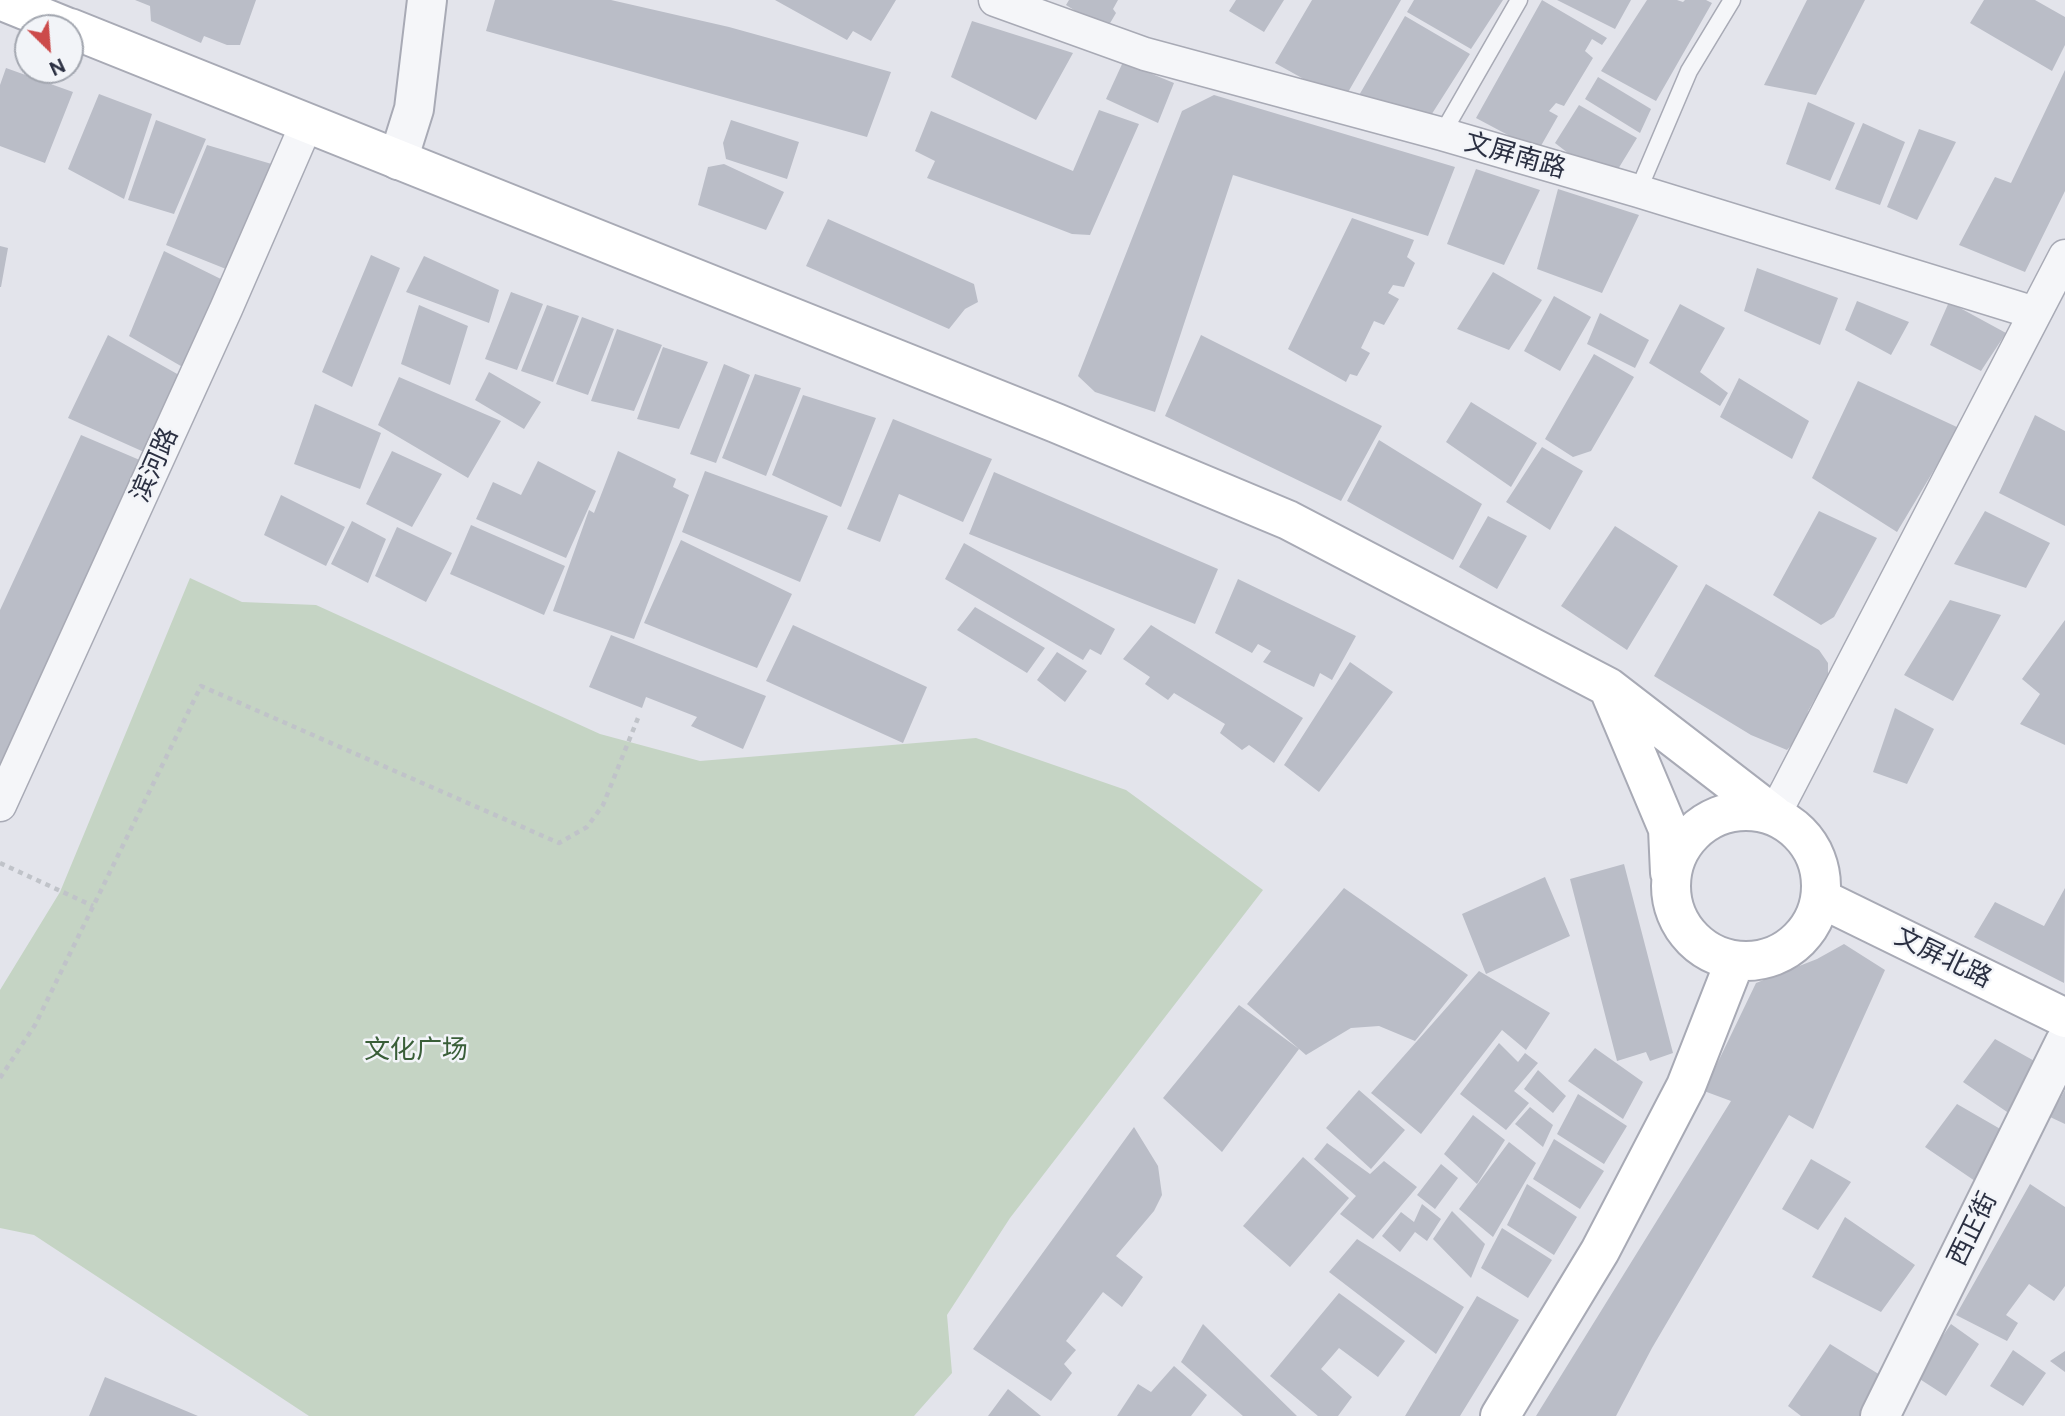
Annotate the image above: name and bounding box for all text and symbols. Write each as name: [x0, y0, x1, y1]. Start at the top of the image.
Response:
north arrow: [14, 14, 84, 84]
text: N: [46, 53, 69, 80]
street label: 文屏南路: [1461, 127, 1569, 185]
street label: 滨河路: [125, 423, 185, 507]
street label: 文屏北路: [1889, 921, 1997, 995]
park label: 文化广场: [364, 1034, 468, 1066]
street label: 西正街: [1942, 1187, 2004, 1271]

